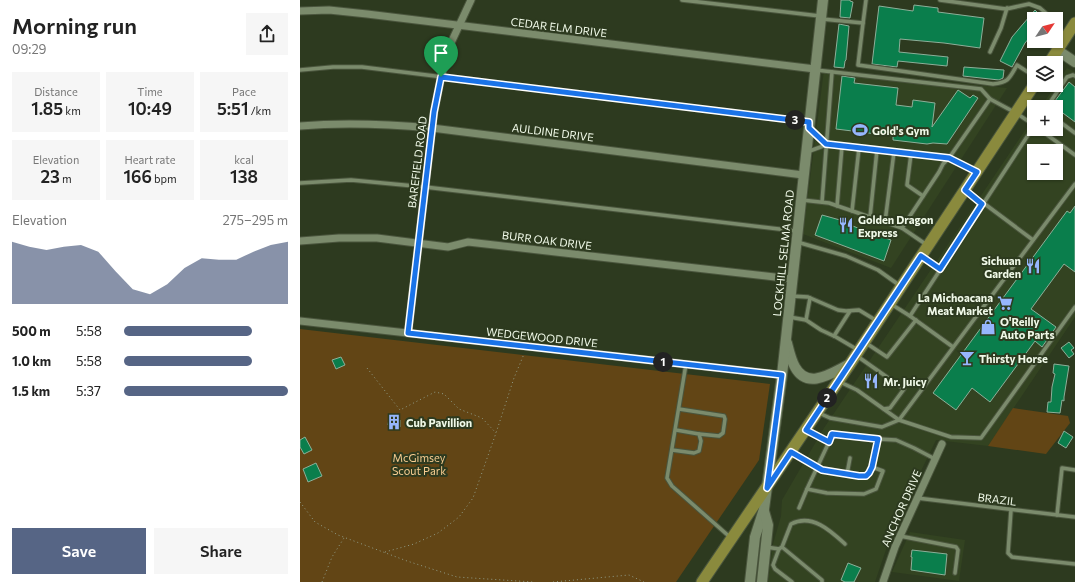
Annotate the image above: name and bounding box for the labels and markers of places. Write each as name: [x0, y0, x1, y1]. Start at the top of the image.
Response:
pin: [424, 36, 458, 77]
pin: 3: [785, 110, 805, 130]
sports icon: Gold's Gym: [851, 121, 869, 139]
place label: Gold's Gym: [872, 124, 930, 137]
place label: Golden Dragon Express: [858, 213, 933, 239]
restaurant icon: Golden Dragon Express: [837, 216, 855, 234]
place label: Sichuan Garden: [981, 254, 1021, 280]
restaurant icon: Sichuan Garden: [1024, 257, 1042, 275]
place label: La Michoacana Meat Market: [918, 291, 993, 317]
supermarket icon: La Michoacana Meat Market: [996, 294, 1014, 312]
place label: O'Reilly Auto Parts: [1000, 315, 1055, 341]
shop icon: O'Reilly Auto Parts: [979, 318, 997, 336]
bar icon: Thirsty Horse: [958, 349, 976, 367]
pin: 1: [653, 352, 673, 372]
place label: Thirsty Horse: [979, 352, 1048, 365]
restaurant icon: Mr. Juicy: [862, 372, 880, 390]
place label: Mr. Juicy: [883, 375, 927, 389]
pin: 2: [817, 388, 837, 408]
building icon: Cub Pavillion: [385, 413, 403, 431]
place label: Cub Pavillion: [406, 416, 472, 429]

